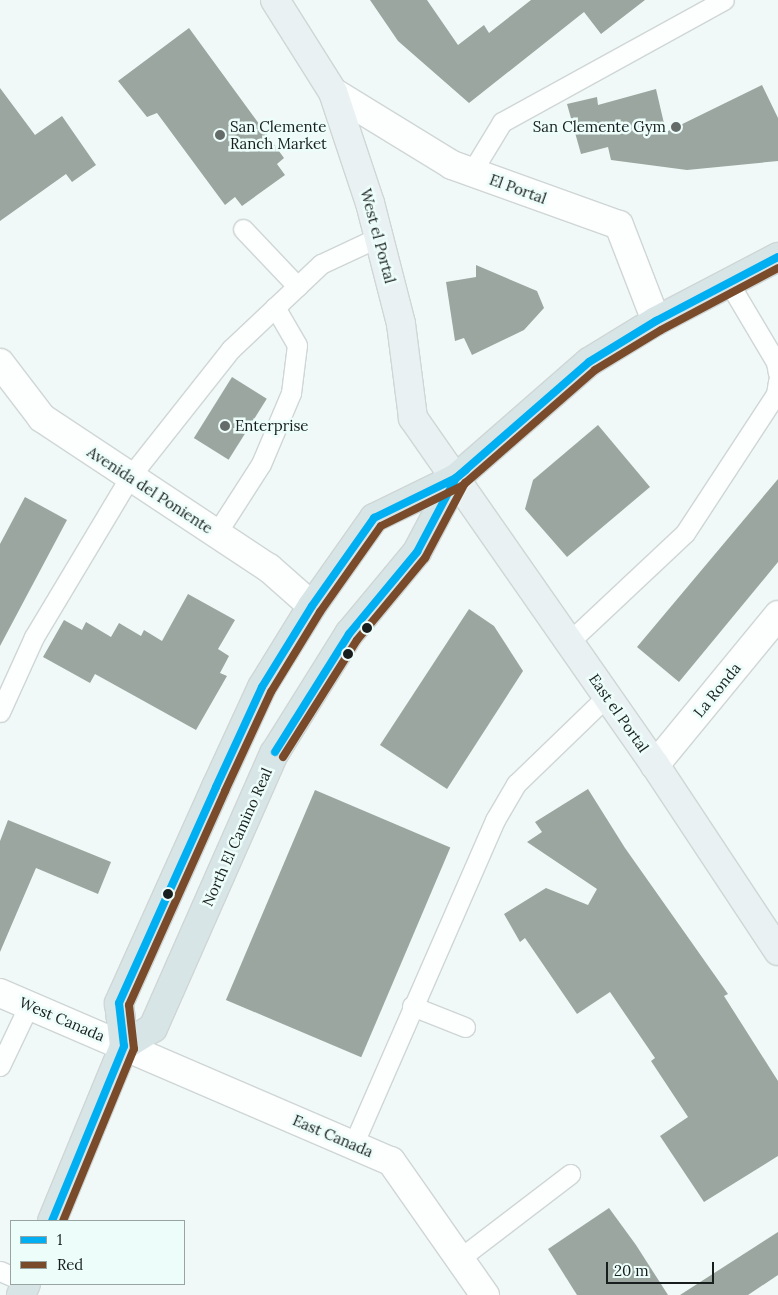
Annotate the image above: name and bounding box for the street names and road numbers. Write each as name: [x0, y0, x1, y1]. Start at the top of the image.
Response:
street label: El Portal: [487, 170, 549, 208]
street label: West el Portal: [357, 187, 399, 285]
street label: Avenida del Poniente: [84, 443, 216, 537]
street label: La Ronda: [690, 659, 744, 721]
street label: East el Portal: [585, 670, 653, 756]
street label: North El Camino Real: [198, 765, 276, 909]
street label: West Canada: [17, 993, 107, 1045]
street label: East Canada: [290, 1111, 376, 1161]

